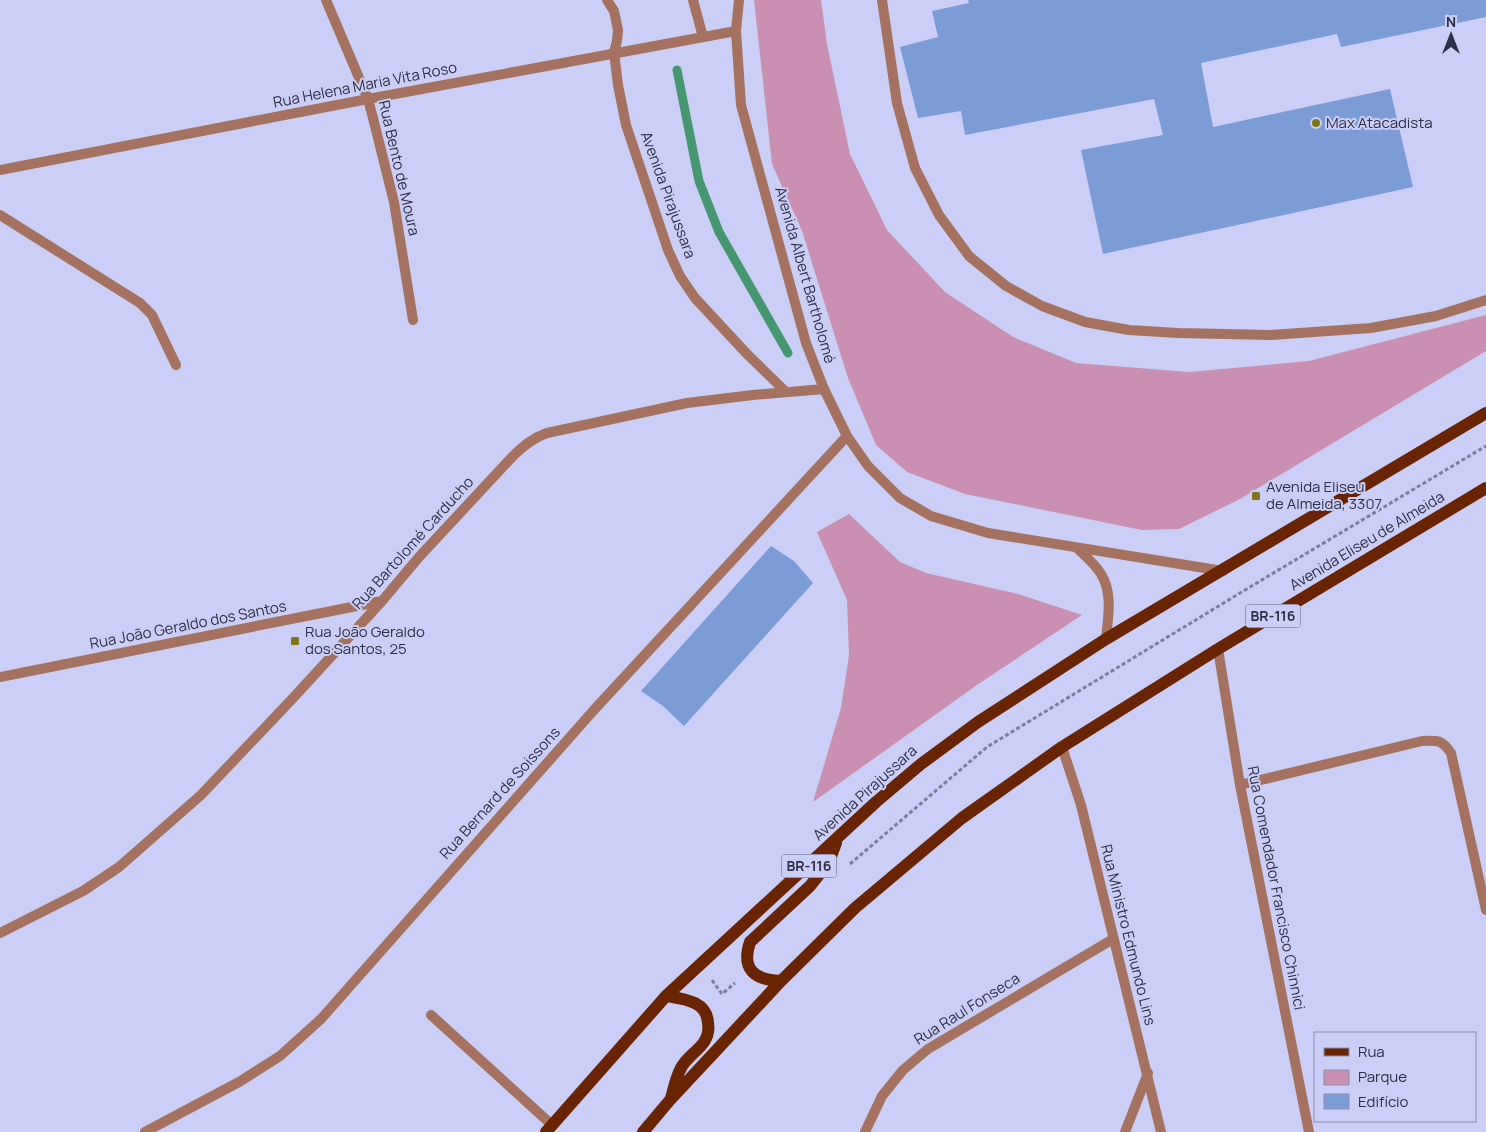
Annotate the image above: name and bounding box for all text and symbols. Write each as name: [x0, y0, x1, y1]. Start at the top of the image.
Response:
north arrow: [1426, 10, 1476, 60]
text: N: [1446, 12, 1456, 31]
street label: Rua Helena Maria Vita Roso: [271, 56, 459, 113]
street label: Rua Bento de Moura: [374, 98, 425, 238]
place label: Max Atacadista: [1326, 112, 1433, 133]
marker: Max Atacadista: [1310, 117, 1322, 129]
street label: Avenida Pirajussara: [636, 128, 701, 261]
street label: Avenida Albert Bartholomé: [770, 184, 841, 366]
street label: Rua Bartolomé Carducho: [347, 472, 478, 614]
place label: Avenida Eliseu de Almeida, 3307: [1266, 476, 1382, 514]
street label: Avenida Eliseu de Almeida: [1285, 486, 1448, 595]
marker: Avenida Eliseu de Almeida, 3307: [1250, 490, 1262, 502]
street label: Rua João Geraldo dos Santos: [88, 595, 288, 654]
road number: BR-116: [1246, 604, 1300, 628]
place label: Rua João Geraldo dos Santos, 25: [305, 621, 425, 659]
marker: Rua João Geraldo dos Santos, 25: [289, 635, 301, 647]
street label: Rua Bernard de Soissons: [435, 722, 565, 863]
street label: Avenida Pirajussara: [808, 740, 921, 845]
street label: Rua Comendador Francisco Chinnici: [1243, 764, 1310, 1012]
street label: Rua Ministro Edmundo Lins: [1096, 842, 1161, 1028]
road number: BR-116: [782, 854, 836, 878]
street label: Rua Raul Fonseca: [910, 968, 1024, 1050]
legend: [1314, 1032, 1476, 1122]
text: Rua: [1358, 1041, 1385, 1062]
text: Parque: [1358, 1066, 1407, 1087]
text: Edifício: [1358, 1091, 1409, 1112]

